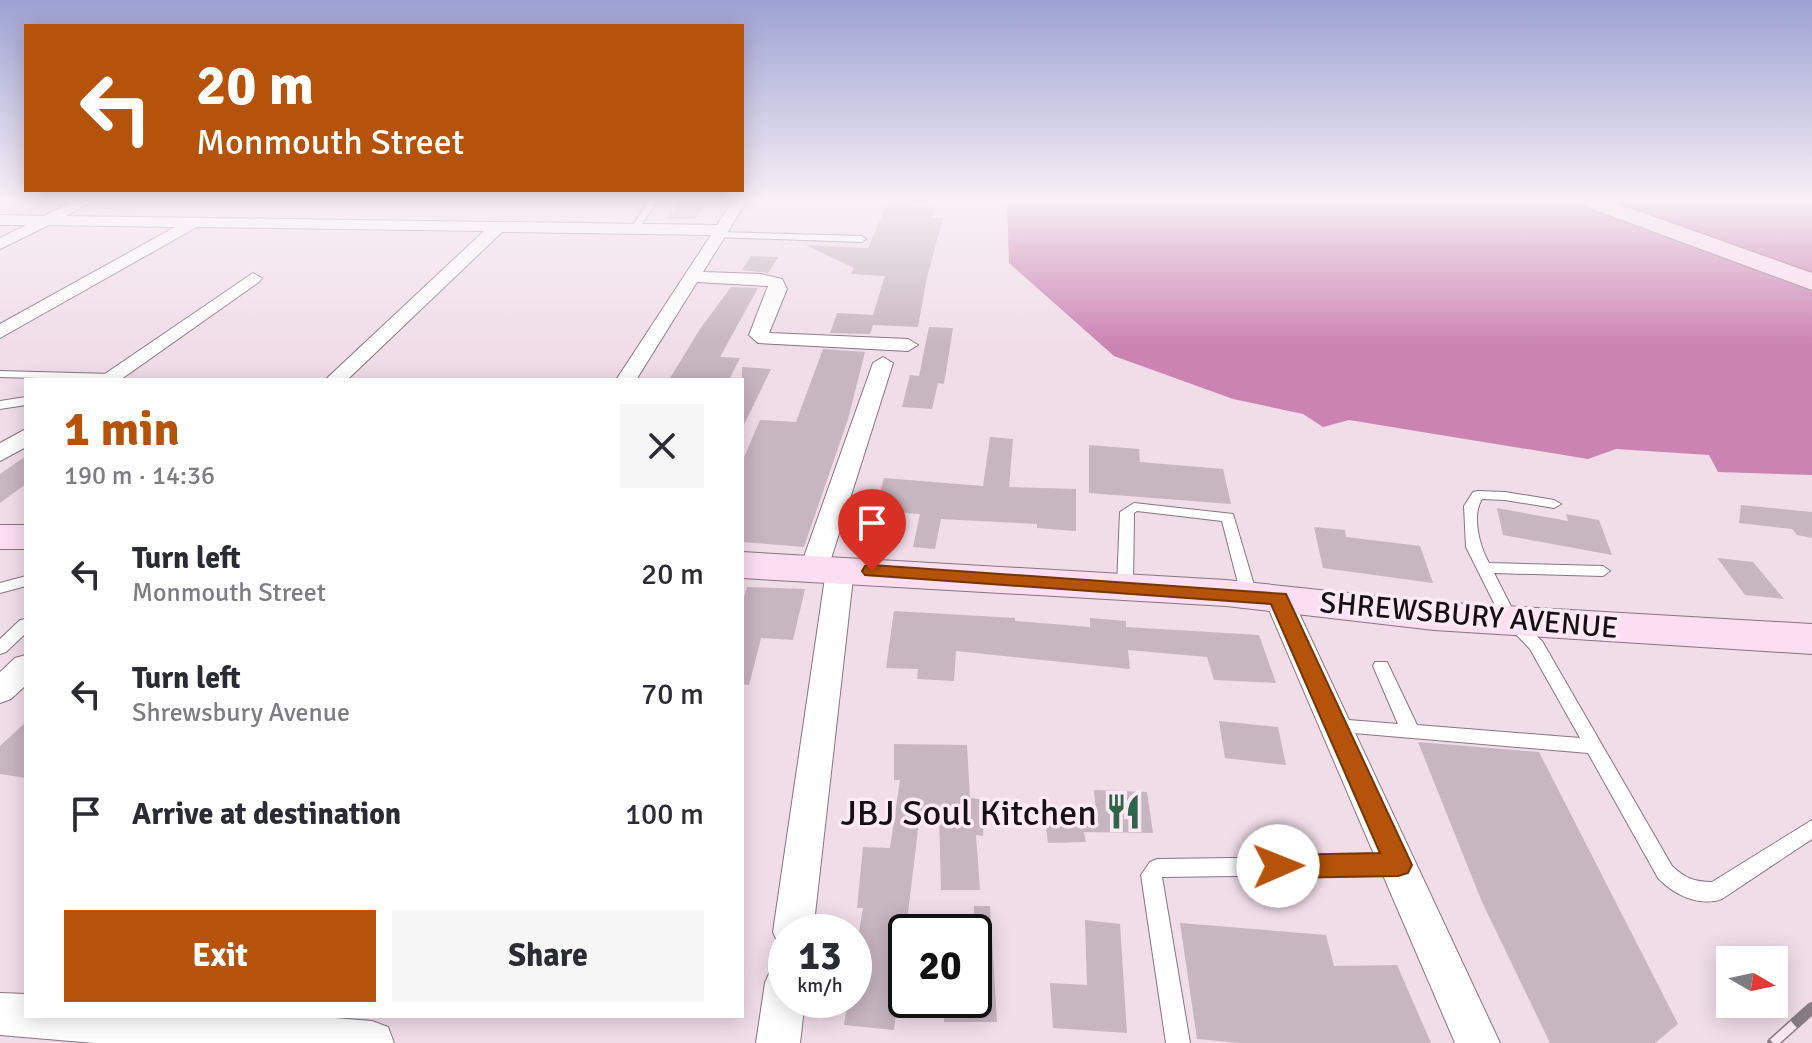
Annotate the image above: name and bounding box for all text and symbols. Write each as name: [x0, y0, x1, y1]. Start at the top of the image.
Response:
text: 20 m: [196, 51, 314, 120]
icon: left: [64, 56, 168, 160]
text: Monmouth Street: [196, 120, 464, 165]
text: 1 min: [64, 400, 180, 459]
button: close: [620, 404, 704, 488]
text: 190 m · 14:36: [64, 460, 215, 492]
pin: [838, 489, 906, 571]
icon: arrive: [850, 501, 894, 545]
text: Turn left: [132, 540, 241, 577]
icon: left: [64, 552, 108, 596]
text: 20 m: [641, 556, 704, 593]
text: Monmouth Street: [132, 577, 326, 609]
street label: SHREWSBURY AVENUE: [1318, 584, 1620, 647]
text: Turn left: [132, 660, 241, 697]
icon: left: [64, 672, 108, 716]
text: 70 m: [641, 676, 704, 713]
text: Shrewsbury Avenue: [132, 697, 350, 729]
place label: JBJ Soul Kitchen: [841, 791, 1097, 836]
icon: arrive: [64, 792, 108, 836]
restaurant icon: JBJ Soul Kitchen: [1104, 793, 1142, 831]
text: Arrive at destination: [132, 796, 401, 833]
text: 100 m: [625, 796, 704, 833]
position arrow: [1236, 824, 1320, 908]
button: Exit: [64, 910, 376, 1002]
button: Share: [392, 910, 704, 1002]
speed limit sign: 20: [888, 914, 992, 1018]
text: 13: [798, 931, 842, 981]
north arrow: [1716, 946, 1788, 1018]
map controls: [1716, 946, 1788, 1018]
text: km/h: [797, 973, 843, 998]

